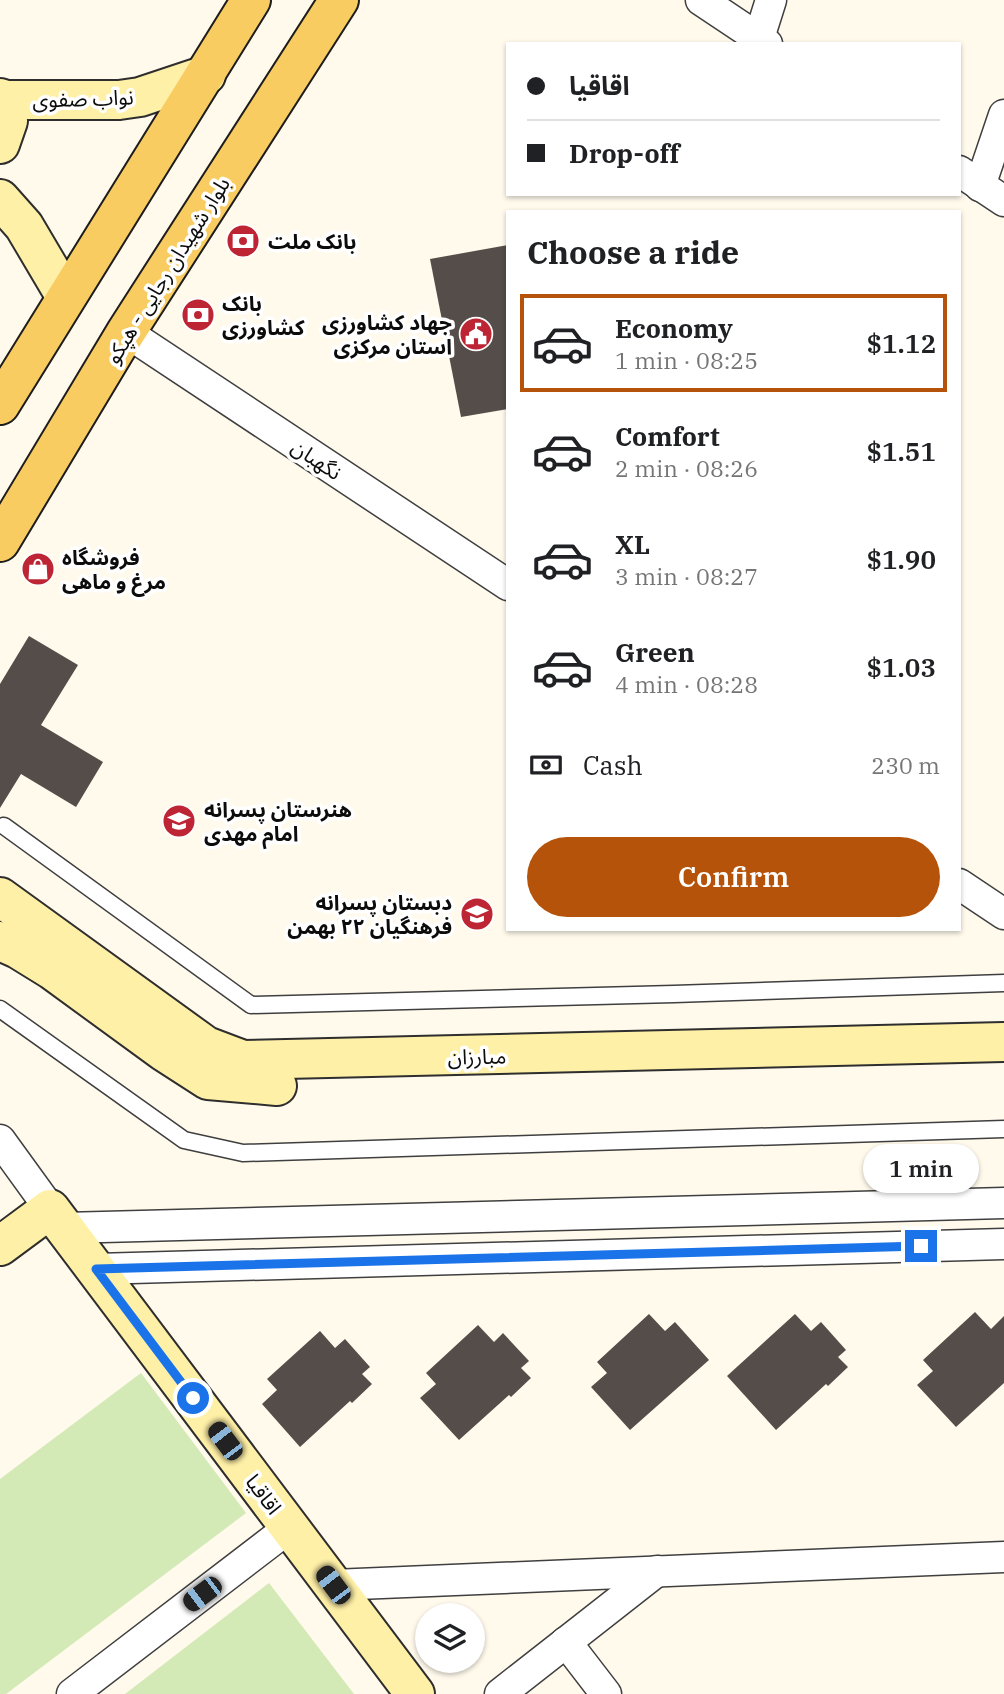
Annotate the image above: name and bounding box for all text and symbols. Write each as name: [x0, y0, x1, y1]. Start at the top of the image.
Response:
text: اقاقیا: [569, 68, 630, 102]
street label: نواب صفوی: [32, 82, 134, 114]
text: Drop-off: [569, 136, 680, 170]
street label: بلوار شهیدان رجایی - هپکو: [98, 171, 236, 369]
bank icon: بانک ملت: [224, 222, 262, 260]
place label: بانک ملت: [268, 227, 356, 255]
text: Choose a ride: [527, 231, 739, 273]
place label: بانک کشاورزی: [222, 289, 305, 341]
bank icon: بانک کشاورزی: [179, 296, 217, 334]
place label: جهاد کشاورزی استان مرکزی: [322, 308, 452, 360]
text: Economy: [615, 311, 733, 345]
icon: car: [531, 312, 594, 375]
public building icon: جهاد کشاورزی استان مرکزی: [457, 315, 495, 353]
text: $1.12: [867, 326, 936, 360]
text: 1 min · 08:25: [615, 345, 758, 375]
text: Comfort: [615, 419, 720, 453]
icon: car: [531, 420, 594, 483]
street label: نگهبان: [287, 432, 347, 486]
text: $1.51: [867, 434, 936, 468]
text: 2 min · 08:26: [615, 453, 758, 483]
text: XL: [615, 527, 650, 561]
icon: car: [531, 528, 594, 591]
text: $1.90: [867, 542, 936, 576]
place label: فروشگاه مرغ و ماهی: [62, 543, 166, 597]
shop icon: فروشگاه مرغ و ماهی: [19, 550, 57, 588]
text: 3 min · 08:27: [615, 561, 758, 591]
text: Green: [615, 635, 695, 669]
icon: car: [531, 636, 594, 699]
text: $1.03: [867, 650, 936, 684]
text: 4 min · 08:28: [615, 669, 758, 699]
icon: cash: [527, 746, 565, 784]
text: Cash: [583, 748, 643, 782]
text: 230 m: [871, 750, 940, 780]
place label: هنرستان پسرانه امام مهدی: [204, 795, 352, 850]
school or university icon: هنرستان پسرانه امام مهدی: [160, 802, 198, 840]
button: Confirm: [527, 837, 940, 917]
place label: دبستان پسرانه فرهنگیان ۲۲ بهمن: [287, 888, 452, 940]
school or university icon: دبستان پسرانه فرهنگیان ۲۲ بهمن: [458, 895, 496, 933]
street label: مبارزان: [447, 1041, 507, 1071]
callout: 1 min: [863, 1144, 979, 1194]
text: 1 min: [889, 1153, 953, 1183]
route end: [905, 1230, 937, 1262]
route start: [177, 1382, 209, 1414]
car: [204, 1418, 247, 1464]
street label: اقاقیا: [240, 1468, 288, 1520]
car: [312, 1562, 355, 1608]
car: [179, 1573, 226, 1615]
map controls: [415, 1603, 485, 1673]
button: layers: [415, 1603, 485, 1673]

